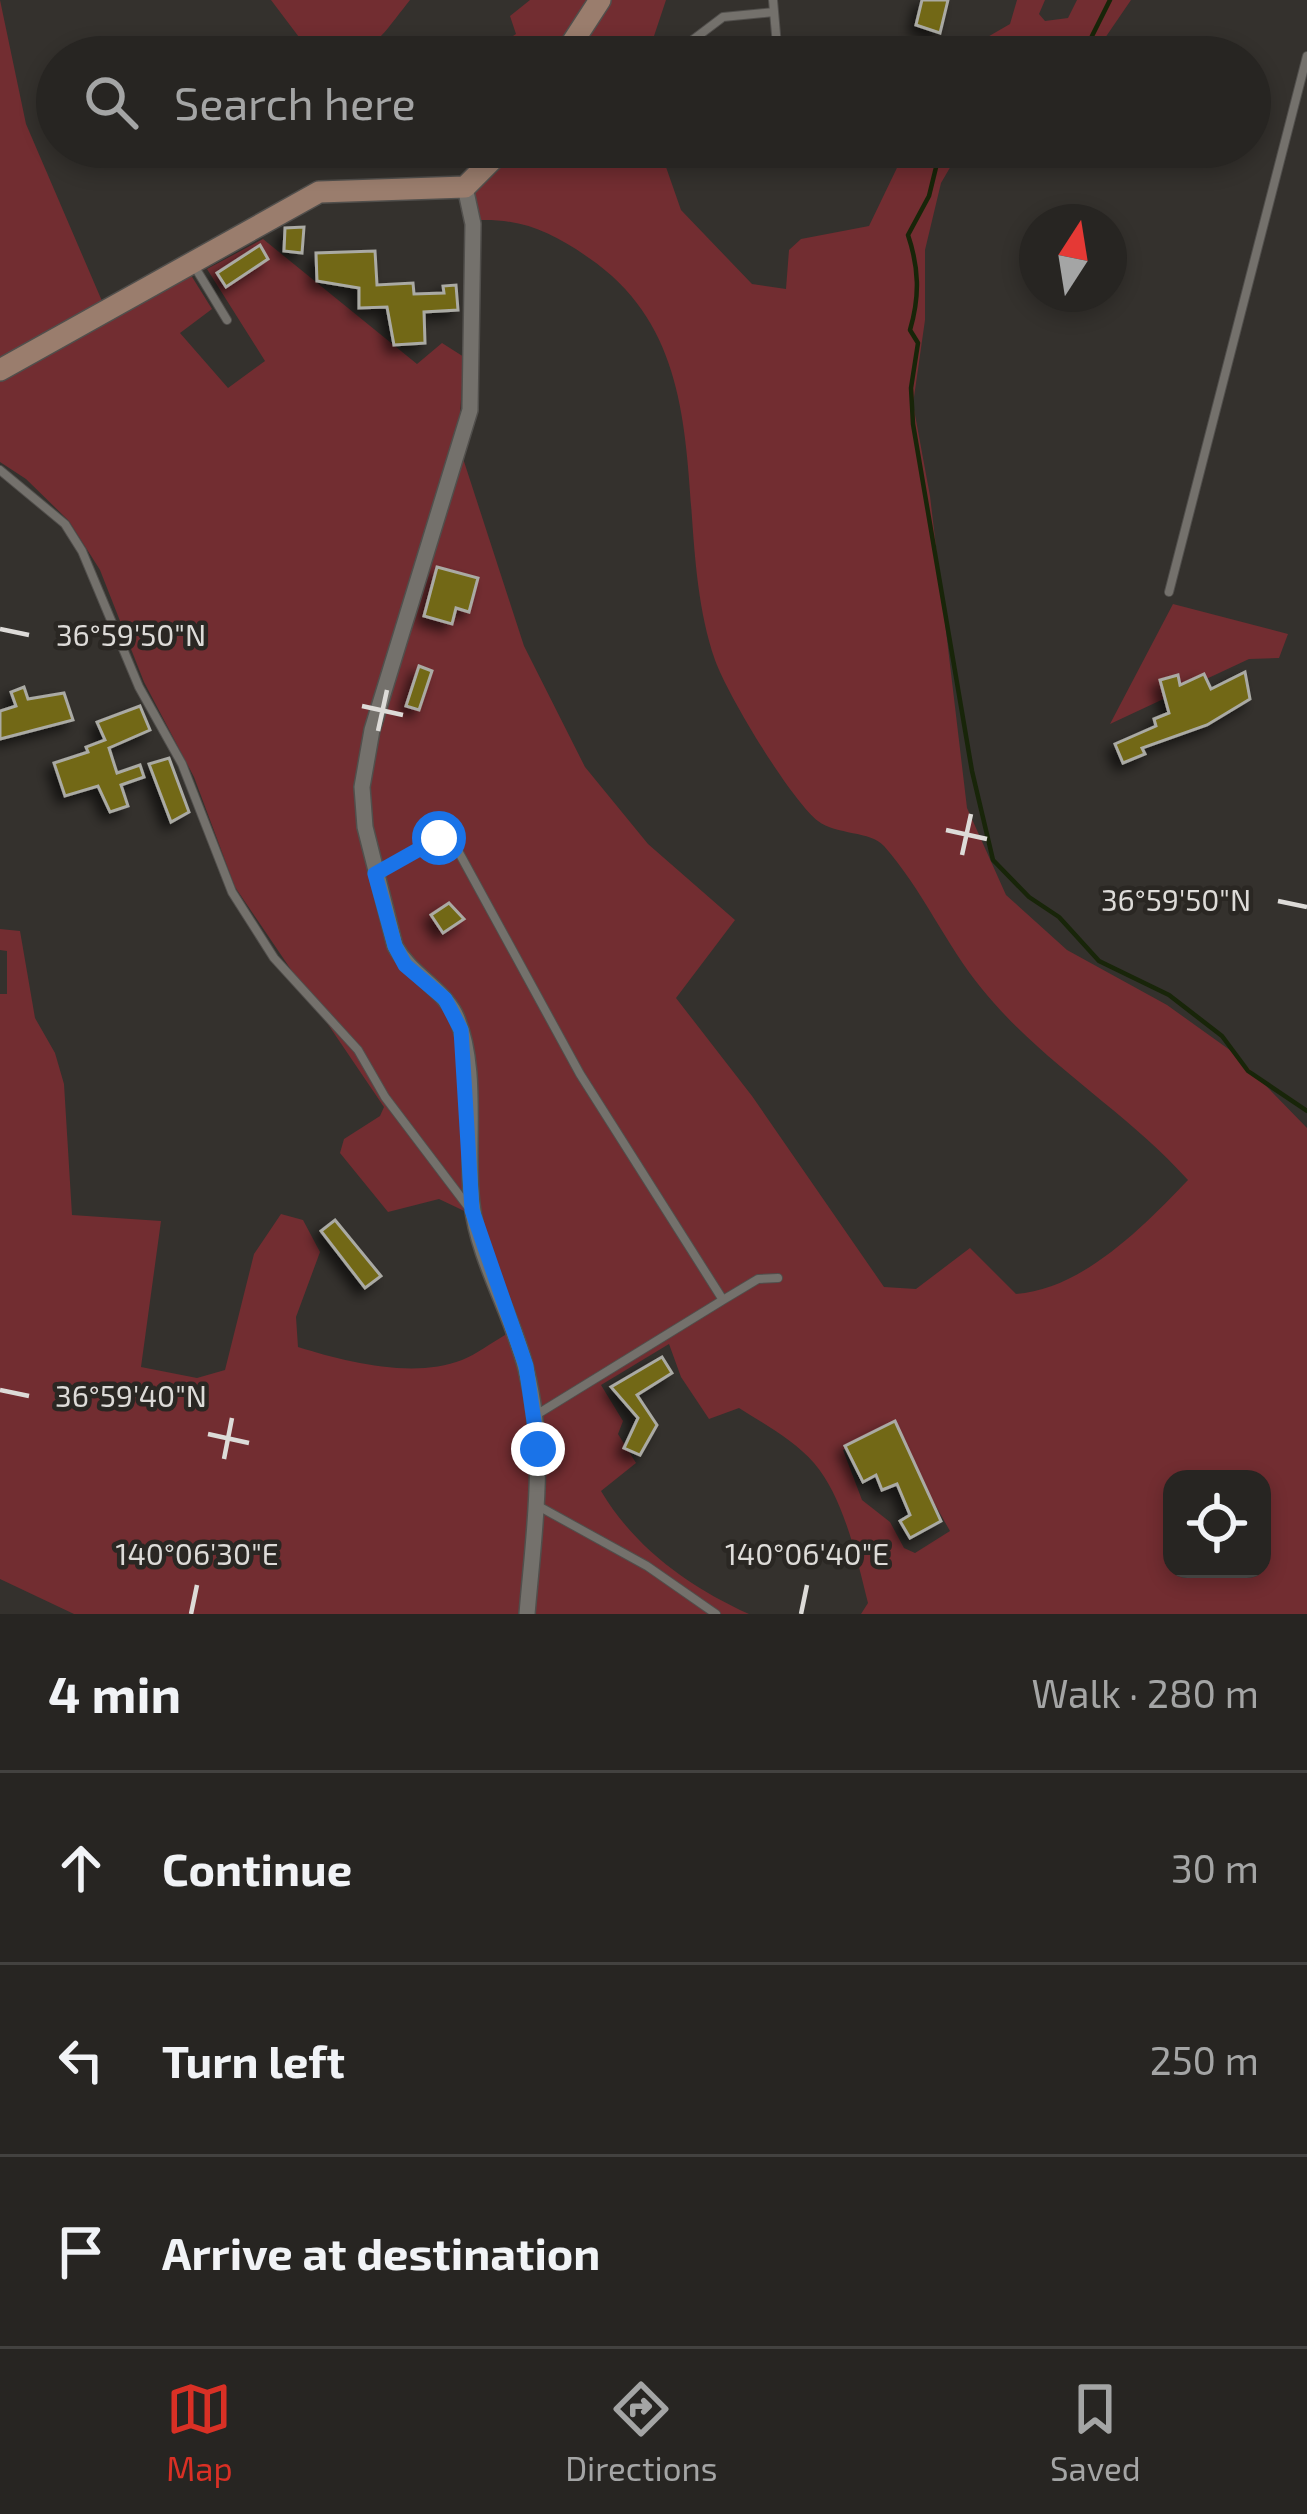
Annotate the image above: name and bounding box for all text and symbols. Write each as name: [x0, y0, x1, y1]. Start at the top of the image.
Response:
search box: [36, 36, 1271, 168]
icon: search: [78, 69, 144, 135]
text: Search here: [174, 75, 416, 129]
north arrow: [1019, 204, 1127, 312]
text: 36°59'50"N: [56, 616, 206, 652]
route start: [412, 811, 466, 865]
text: 36°59'50"N: [1101, 881, 1251, 917]
text: 36°59'40"N: [55, 1377, 207, 1413]
route end: [511, 1422, 565, 1476]
map controls: [1163, 1470, 1271, 1578]
button: locate: [1163, 1470, 1271, 1578]
text: 140°06'30"E: [115, 1535, 279, 1571]
text: 140°06'40"E: [725, 1535, 889, 1571]
text: 4 min: [48, 1662, 181, 1723]
text: Walk · 280 m: [1031, 1669, 1259, 1716]
icon: ahead: [48, 1835, 114, 1901]
text: Continue: [162, 1841, 352, 1895]
text: 30 m: [1171, 1844, 1259, 1891]
icon: left: [48, 2027, 114, 2093]
text: Turn left: [162, 2033, 345, 2087]
text: 250 m: [1150, 2036, 1259, 2083]
icon: arrive: [48, 2219, 114, 2285]
text: Arrive at destination: [162, 2225, 600, 2279]
tab: Map: [166, 2376, 233, 2488]
tab: Directions: [565, 2376, 717, 2488]
tab: Saved: [1050, 2376, 1141, 2488]

